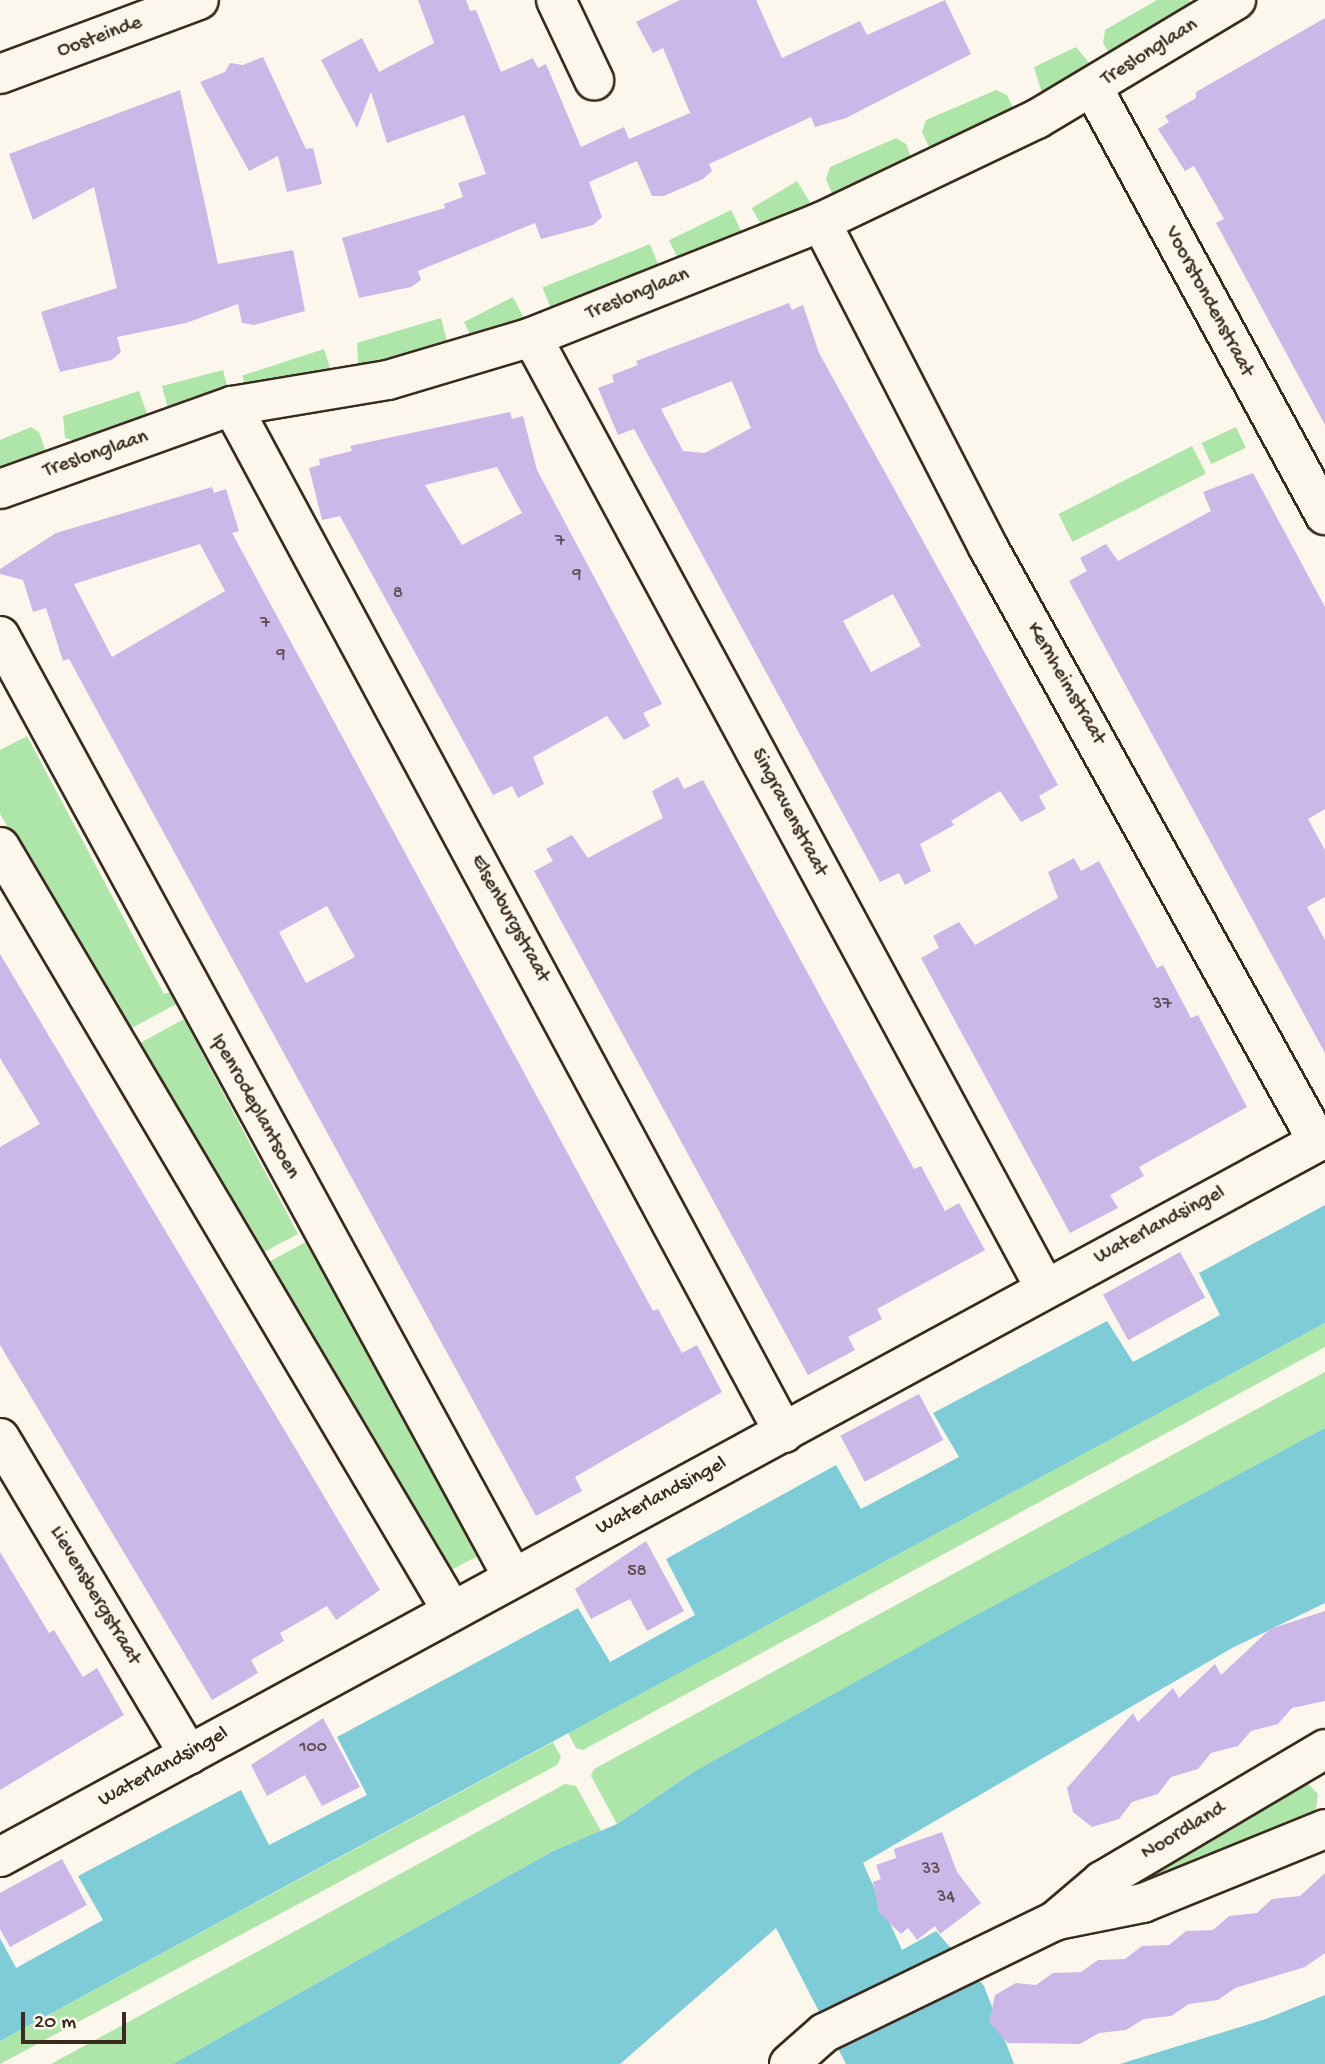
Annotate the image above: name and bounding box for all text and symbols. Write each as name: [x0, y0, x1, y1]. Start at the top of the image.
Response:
street label: Oosteinde: [54, 11, 146, 65]
street label: Treslonglaan: [1097, 13, 1203, 93]
street label: Voorstondenstraat: [1158, 222, 1258, 382]
street label: Treslonglaan: [583, 263, 693, 327]
street label: Treslonglaan: [40, 425, 152, 485]
house number: 7: [555, 531, 565, 553]
house number: 9: [572, 564, 582, 586]
house number: 8: [393, 583, 403, 605]
house number: 7: [260, 613, 270, 635]
street label: Kernheimstraat: [1020, 618, 1110, 750]
house number: 9: [276, 644, 286, 666]
street label: Singravenstraat: [744, 745, 832, 881]
street label: Elsenburgstraat: [464, 851, 554, 987]
house number: 37: [1153, 994, 1171, 1016]
street label: Ipenrodeplantsoen: [204, 1030, 304, 1184]
street label: Waterlandsingel: [1090, 1181, 1230, 1271]
street label: Waterlandsingel: [592, 1452, 732, 1542]
street label: Lievensbergstraat: [43, 1522, 145, 1670]
house number: 58: [627, 1561, 647, 1583]
street label: Waterlandsingel: [95, 1722, 233, 1814]
house number: 100: [299, 1737, 327, 1759]
street label: Noordland: [1137, 1797, 1231, 1867]
house number: 33: [922, 1859, 940, 1881]
house number: 34: [937, 1887, 955, 1909]
scale bar: [24, 1997, 130, 2041]
text: 20 m: [34, 2011, 76, 2036]

